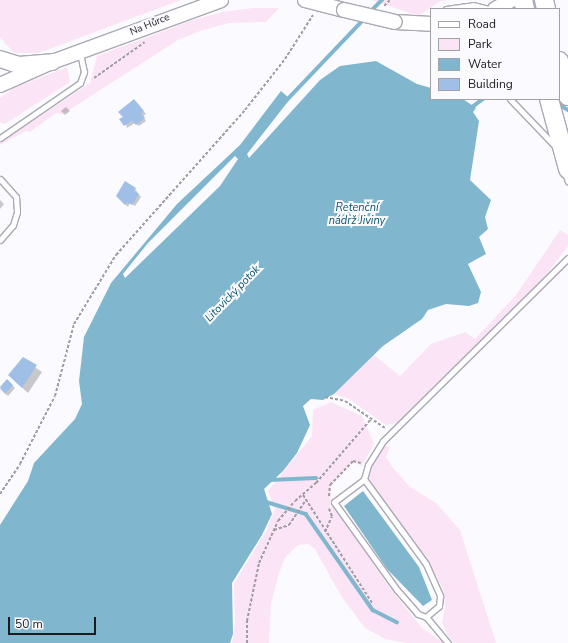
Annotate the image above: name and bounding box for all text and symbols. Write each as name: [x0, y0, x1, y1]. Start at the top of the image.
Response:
legend: [430, 8, 560, 100]
street label: Na Hůrce: [128, 12, 172, 38]
text: Road: [468, 16, 496, 32]
text: Park: [468, 36, 492, 52]
text: Water: [468, 56, 502, 72]
text: Building: [468, 76, 513, 92]
water label: Retenční nádrž Jiviny: [329, 202, 385, 228]
water label: Litovický potok: [203, 263, 263, 325]
scale bar: [10, 609, 98, 635]
text: 50 m: [15, 616, 43, 632]

